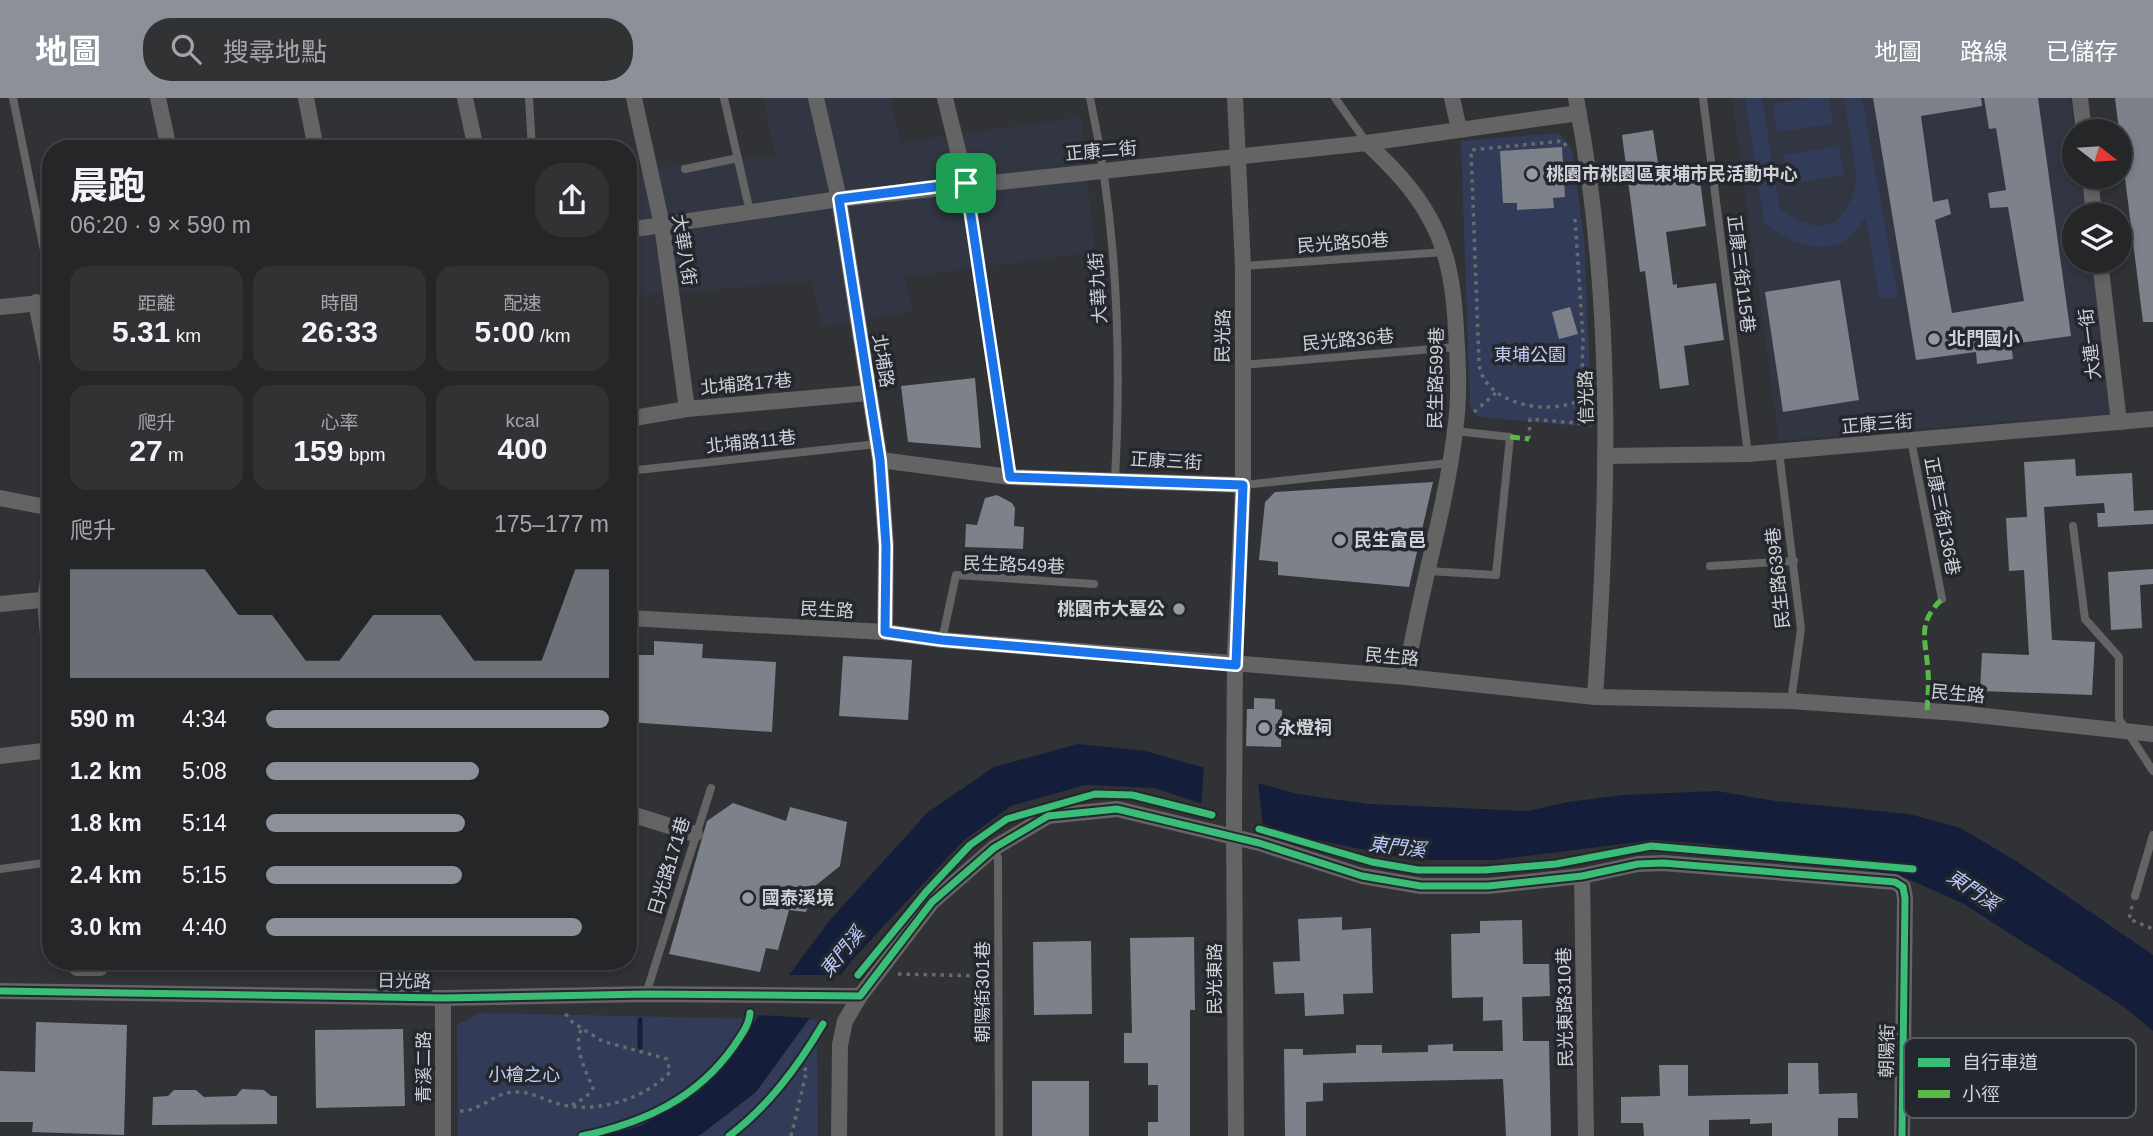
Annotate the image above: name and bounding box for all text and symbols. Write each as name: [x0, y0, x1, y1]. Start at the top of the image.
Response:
search box: [143, 18, 633, 81]
icon: search: [167, 30, 205, 68]
text: 地圖: [35, 33, 101, 70]
text: 搜尋地點: [223, 37, 327, 67]
text: 地圖: [1874, 38, 1922, 65]
text: 路線: [1960, 38, 2008, 65]
text: 已儲存: [2046, 38, 2118, 65]
north arrow: [2062, 119, 2132, 189]
map controls: [2062, 119, 2132, 273]
street label: 正康二街: [1064, 138, 1138, 164]
pin: [936, 153, 996, 213]
button: share: [535, 163, 609, 237]
icon: arrive: [947, 164, 985, 202]
place label: 桃園市桃園區東埔市民活動中心: [1546, 164, 1798, 184]
text: 晨跑: [70, 165, 146, 207]
marker: 桃園市桃園區東埔市民活動中心: [1524, 166, 1540, 182]
button: layers: [2062, 203, 2132, 273]
text: 06:20 · 9 × 590 m: [70, 212, 251, 238]
street label: 大華八街: [668, 213, 700, 287]
street label: 正康三街115巷: [1724, 214, 1758, 334]
street label: 民光路50巷: [1296, 230, 1390, 256]
street label: 大華九街: [1086, 251, 1110, 325]
text: 距離: [137, 293, 176, 314]
text: 時間: [320, 293, 359, 314]
text: 配速: [503, 293, 542, 314]
street label: 大連一街: [2076, 307, 2104, 381]
street label: 民光路: [1213, 309, 1233, 363]
text: 5.31: [112, 315, 170, 348]
text: 26:33: [301, 315, 378, 348]
text: 5:00: [475, 315, 535, 348]
text: km: [170, 325, 201, 346]
text: /km: [535, 325, 570, 346]
street label: 民光路36巷: [1301, 326, 1395, 354]
street label: 民生路599巷: [1425, 327, 1447, 429]
place label: 北門國小: [1948, 329, 2020, 349]
marker: 北門國小: [1926, 331, 1942, 347]
street label: 北埔路: [869, 333, 897, 389]
park label: 東埔公園: [1494, 345, 1566, 365]
street label: 北埔路17巷: [699, 370, 793, 398]
street label: 信光路: [1576, 370, 1596, 424]
text: kcal: [506, 410, 539, 431]
street label: 正康三街: [1840, 411, 1914, 437]
text: 爬升: [137, 412, 176, 433]
text: 心率: [320, 412, 359, 433]
street label: 北埔路11巷: [705, 427, 797, 457]
text: 400: [497, 432, 548, 465]
text: 27: [129, 434, 163, 467]
text: 159: [293, 434, 343, 467]
text: m: [163, 444, 184, 465]
text: bpm: [343, 444, 386, 465]
street label: 正康三街: [1130, 449, 1202, 473]
street label: 正康三街136巷: [1921, 455, 1963, 577]
text: 175–177 m: [494, 511, 609, 537]
text: 爬升: [70, 517, 116, 543]
street label: 民生路639巷: [1763, 526, 1793, 630]
place label: 民生富邑: [1354, 530, 1426, 550]
marker: 民生富邑: [1332, 532, 1348, 548]
street label: 民生路549巷: [963, 553, 1065, 577]
street label: 民生路: [800, 599, 854, 621]
place label: 桃園市大墓公: [1057, 599, 1165, 619]
marker: 桃園市大墓公: [1171, 601, 1187, 617]
street label: 民生路: [1364, 645, 1420, 669]
street label: 民生路: [1930, 682, 1986, 706]
text: 590 m: [70, 706, 135, 732]
text: 4:34: [182, 706, 227, 732]
place label: 永燈祠: [1278, 718, 1332, 738]
marker: 永燈祠: [1256, 720, 1272, 736]
text: 1.2 km: [70, 758, 142, 784]
text: 5:08: [182, 758, 227, 784]
text: 1.8 km: [70, 810, 142, 836]
text: 5:14: [182, 810, 227, 836]
street label: 日光路171巷: [645, 814, 693, 918]
water label: 東門溪: [1367, 833, 1430, 861]
text: 2.4 km: [70, 862, 142, 888]
text: 5:15: [182, 862, 227, 888]
water label: 東門溪: [1943, 865, 2005, 916]
place label: 國泰溪境: [762, 888, 834, 908]
marker: 國泰溪境: [740, 890, 756, 906]
text: 3.0 km: [70, 914, 142, 940]
text: 4:40: [182, 914, 227, 940]
water label: 東門溪: [816, 921, 870, 981]
street label: 朝陽街301巷: [973, 941, 993, 1043]
street label: 民光東路: [1205, 943, 1225, 1015]
street label: 民光東路310巷: [1554, 947, 1576, 1067]
street label: 日光路: [377, 971, 431, 991]
street label: 朝陽街: [1877, 1024, 1897, 1078]
street label: 青溪二路: [414, 1031, 434, 1103]
legend: [1904, 1038, 2136, 1118]
text: 自行車道: [1962, 1052, 2038, 1073]
park label: 小檜之心: [488, 1065, 560, 1085]
text: 小徑: [1962, 1084, 2000, 1105]

